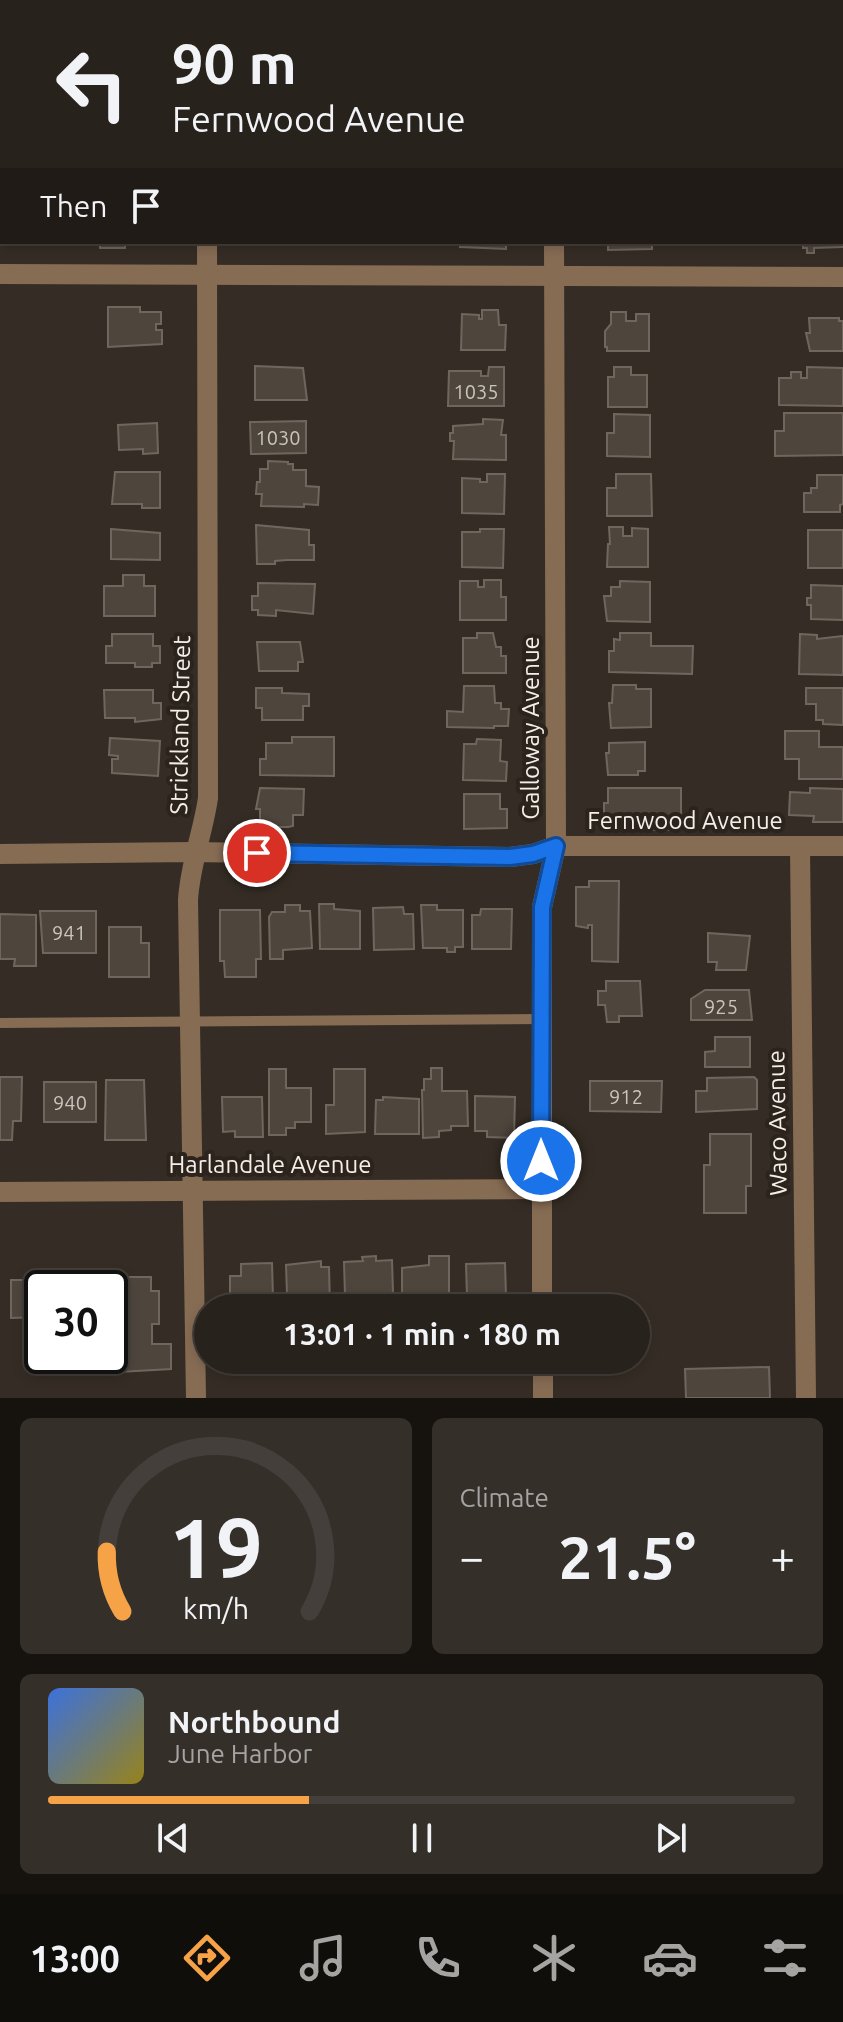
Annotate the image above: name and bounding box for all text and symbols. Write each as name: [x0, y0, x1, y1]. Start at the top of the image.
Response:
icon: left: [40, 32, 144, 136]
text: 90 m: [172, 32, 297, 95]
text: Fernwood Avenue: [172, 98, 466, 139]
icon: arrive: [124, 184, 168, 228]
text: Then: [40, 189, 108, 223]
house number: 1035: [453, 380, 499, 403]
house number: 1030: [255, 426, 301, 449]
street label: Strickland Street: [165, 635, 195, 815]
street label: Galloway Avenue: [517, 636, 544, 820]
street label: Fernwood Avenue: [587, 807, 783, 834]
pin: [223, 819, 291, 887]
icon: arrive: [235, 831, 279, 875]
house number: 941: [52, 921, 86, 944]
house number: 925: [704, 995, 738, 1018]
street label: Waco Avenue: [762, 1050, 792, 1196]
house number: 912: [609, 1085, 643, 1108]
house number: 940: [53, 1091, 87, 1114]
position arrow: [499, 1119, 583, 1203]
street label: Harlandale Avenue: [169, 1151, 371, 1178]
speed limit sign: 30: [24, 1270, 128, 1374]
text: 13:01 · 1 min · 180 m: [283, 1317, 561, 1351]
text: Climate: [460, 1483, 549, 1512]
text: 19: [169, 1500, 263, 1594]
text: 21.5°: [559, 1523, 696, 1590]
text: −: [460, 1532, 484, 1581]
text: +: [770, 1532, 795, 1581]
text: km/h: [183, 1592, 249, 1624]
text: Northbound: [168, 1705, 340, 1739]
text: June Harbor: [168, 1739, 312, 1768]
icon: previous: [151, 1816, 195, 1860]
icon: pause: [400, 1816, 444, 1860]
icon: next: [649, 1816, 693, 1860]
icon: directions: [179, 1930, 235, 1986]
icon: music: [295, 1930, 351, 1986]
icon: phone: [410, 1930, 466, 1986]
icon: climate: [526, 1930, 582, 1986]
icon: car: [642, 1930, 698, 1986]
icon: filters: [757, 1930, 813, 1986]
text: 13:00: [30, 1938, 120, 1979]

